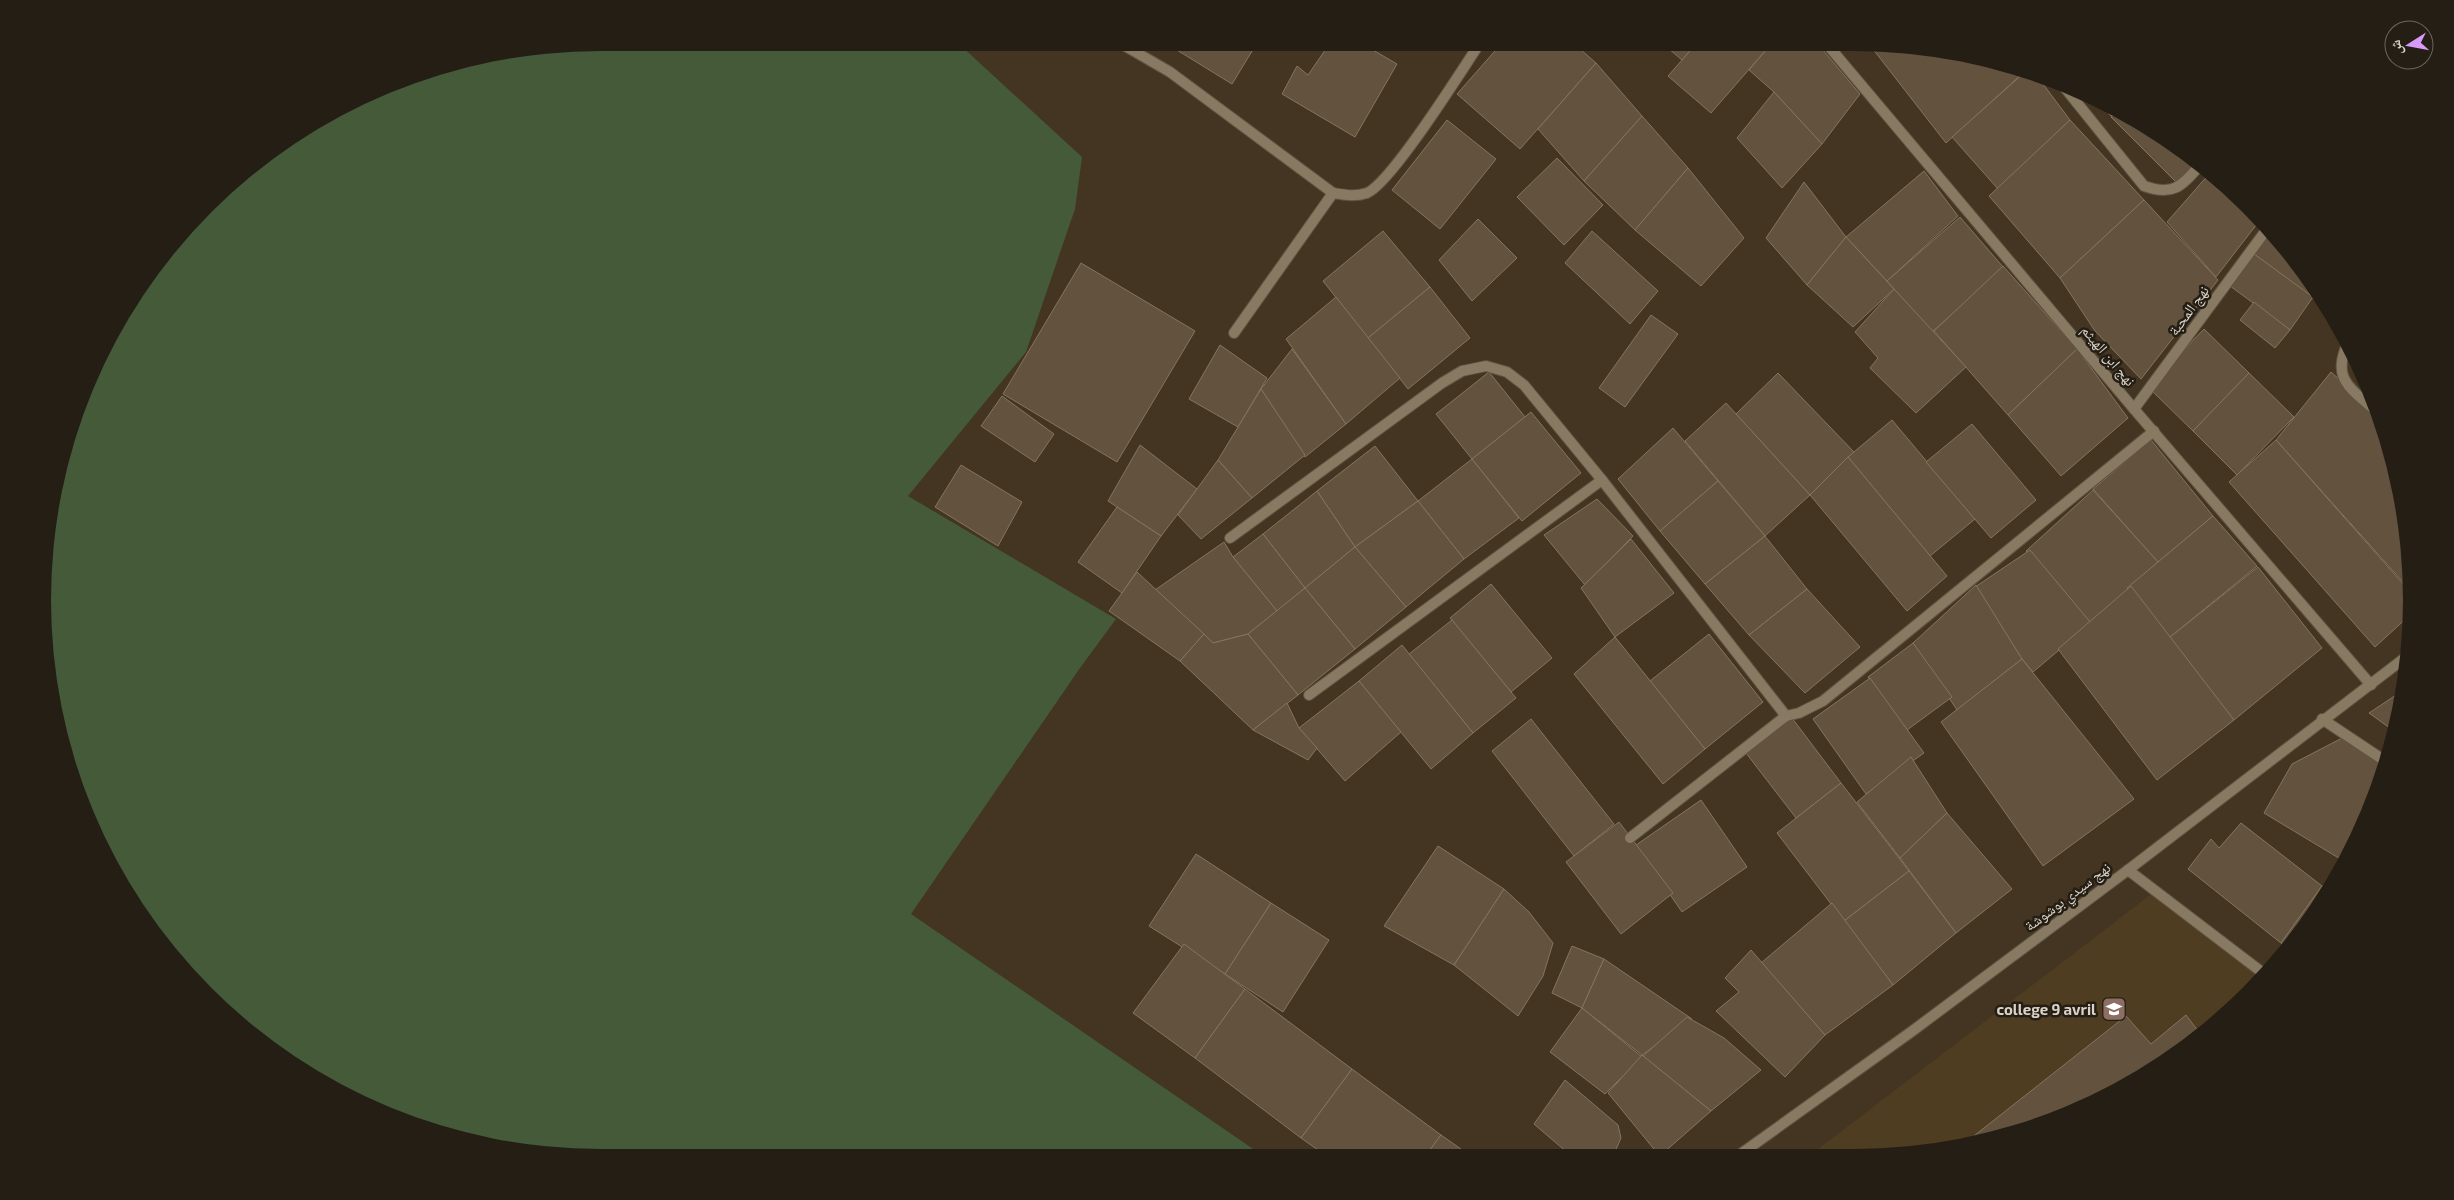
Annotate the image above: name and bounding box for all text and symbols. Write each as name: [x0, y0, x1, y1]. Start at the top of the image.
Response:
north arrow: [2384, 20, 2434, 70]
text: ش: [2386, 38, 2406, 56]
street label: نهج المحبة: [2164, 282, 2214, 340]
street label: نهج ابن الهيثم: [2077, 321, 2140, 390]
street label: نهج سيدي بوشوشة: [2021, 858, 2116, 937]
school or university icon: college 9 avril: [2101, 996, 2127, 1022]
place label: college 9 avril: [1996, 1000, 2096, 1018]

